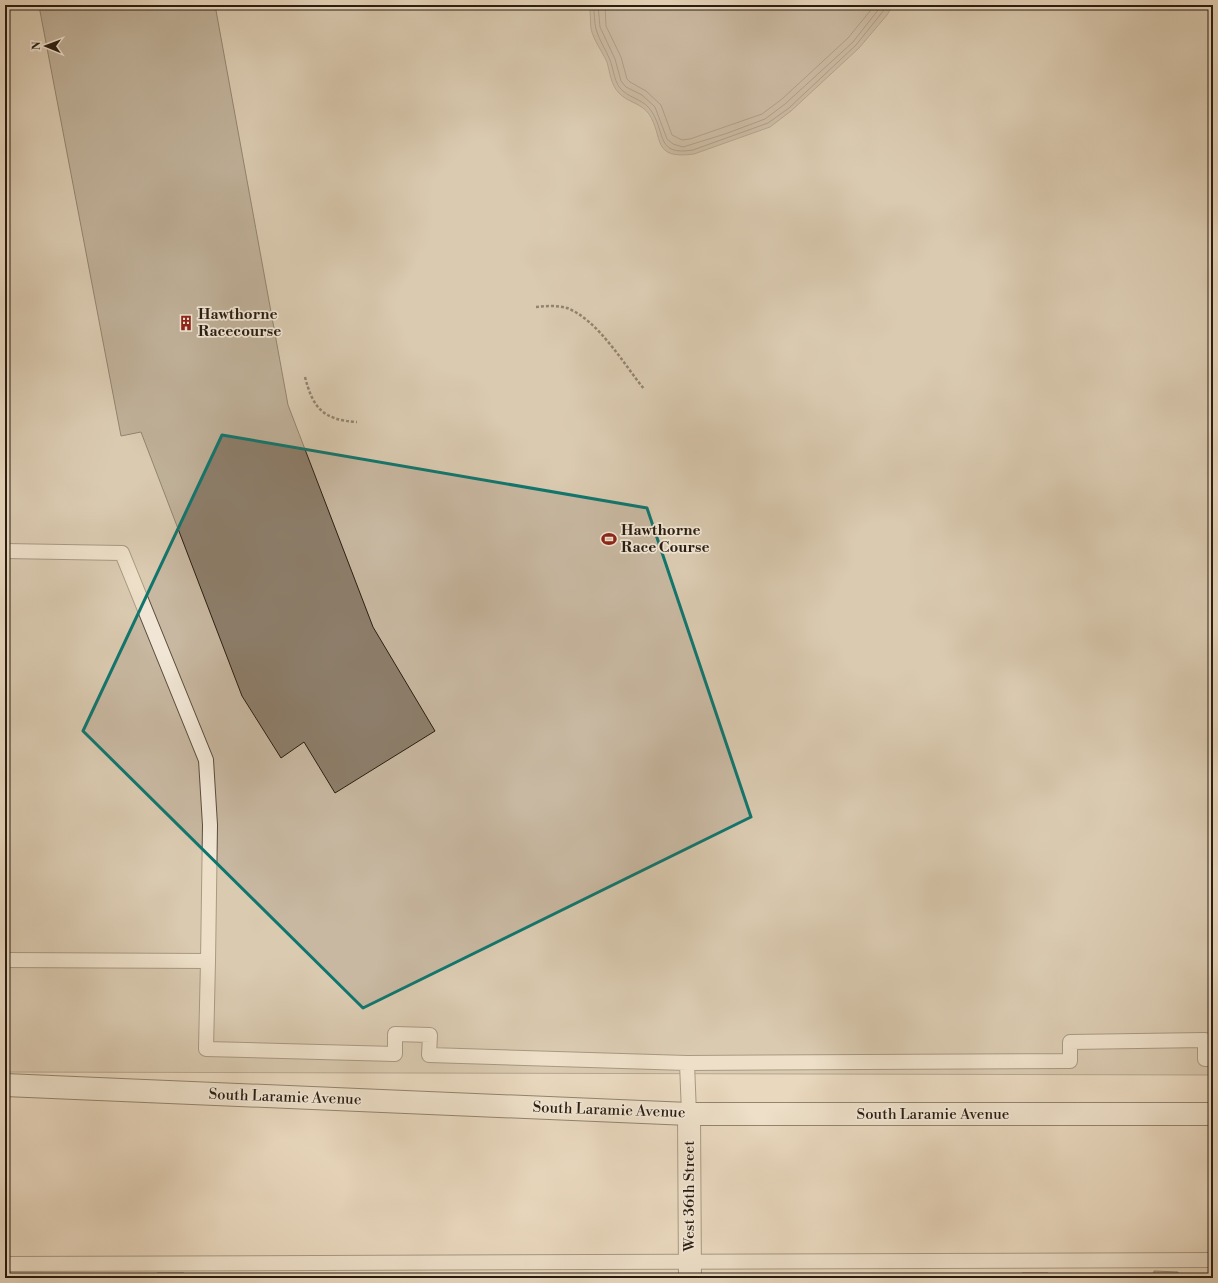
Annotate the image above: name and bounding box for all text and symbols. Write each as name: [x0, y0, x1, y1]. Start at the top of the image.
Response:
north arrow: [26, 26, 66, 66]
text: N: [30, 41, 44, 50]
place label: Hawthorne Racecourse: [198, 305, 281, 341]
building icon: Hawthorne Racecourse: [177, 314, 195, 332]
place label: Hawthorne Race Course: [621, 521, 710, 557]
sports icon: Hawthorne Race Course: [600, 530, 618, 548]
street label: South Laramie Avenue: [208, 1085, 362, 1109]
street label: South Laramie Avenue: [532, 1098, 686, 1122]
street label: South Laramie Avenue: [857, 1105, 1009, 1124]
street label: West 36th Street: [680, 1140, 699, 1252]

